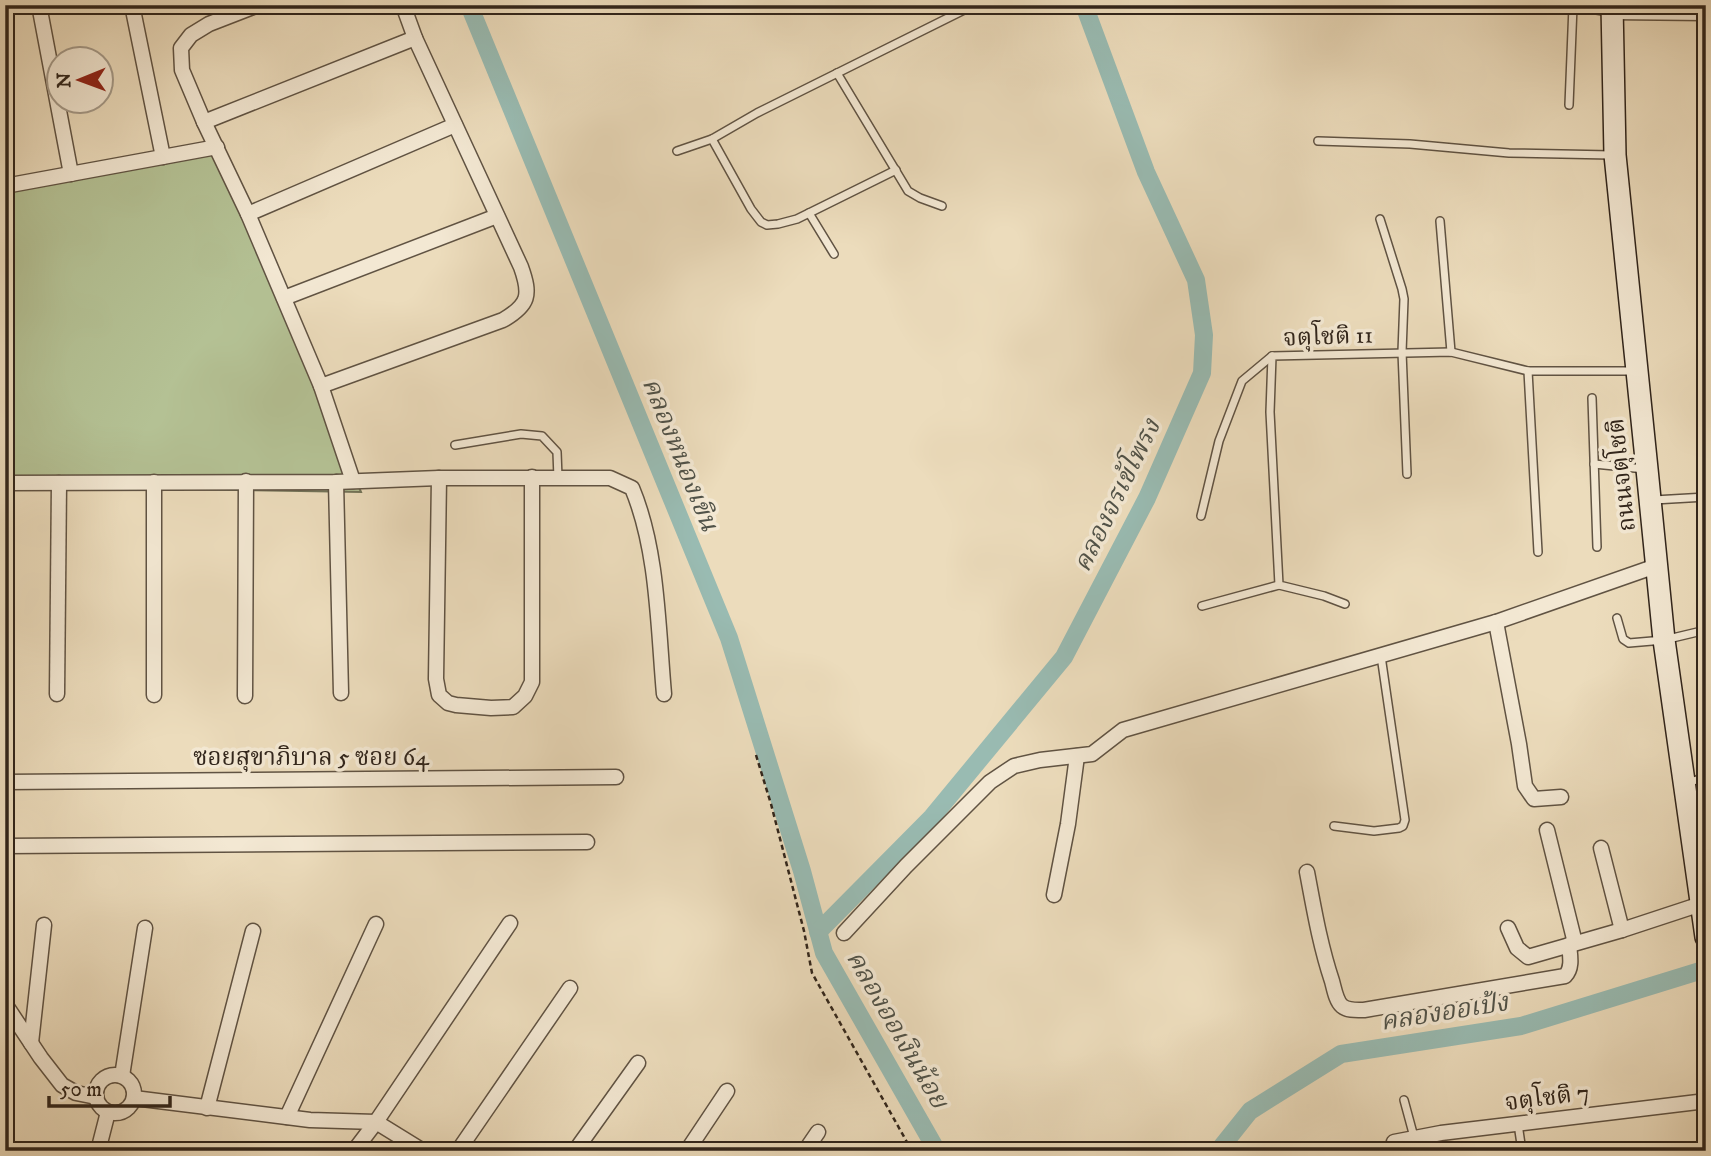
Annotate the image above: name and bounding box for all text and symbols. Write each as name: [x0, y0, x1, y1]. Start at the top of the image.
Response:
north arrow: [46, 46, 116, 116]
text: N: [53, 72, 76, 88]
street label: จตุโชติ 11: [1282, 316, 1374, 354]
water label: คลองหนองเขิน: [634, 373, 726, 537]
water label: คลองจรเข้โพรง: [1063, 412, 1169, 578]
street label: ถนนจตุโชติ: [1597, 417, 1643, 533]
street label: ซอยสุขาภิบาล 5 ซอย 64: [193, 743, 430, 773]
water label: คลองออเงินน้อย: [838, 945, 956, 1116]
water label: คลองออเป้ง: [1378, 986, 1511, 1039]
scale bar: [49, 1065, 170, 1109]
street label: จตุโชติ 7: [1503, 1074, 1591, 1118]
text: 50 m: [60, 1077, 102, 1103]

